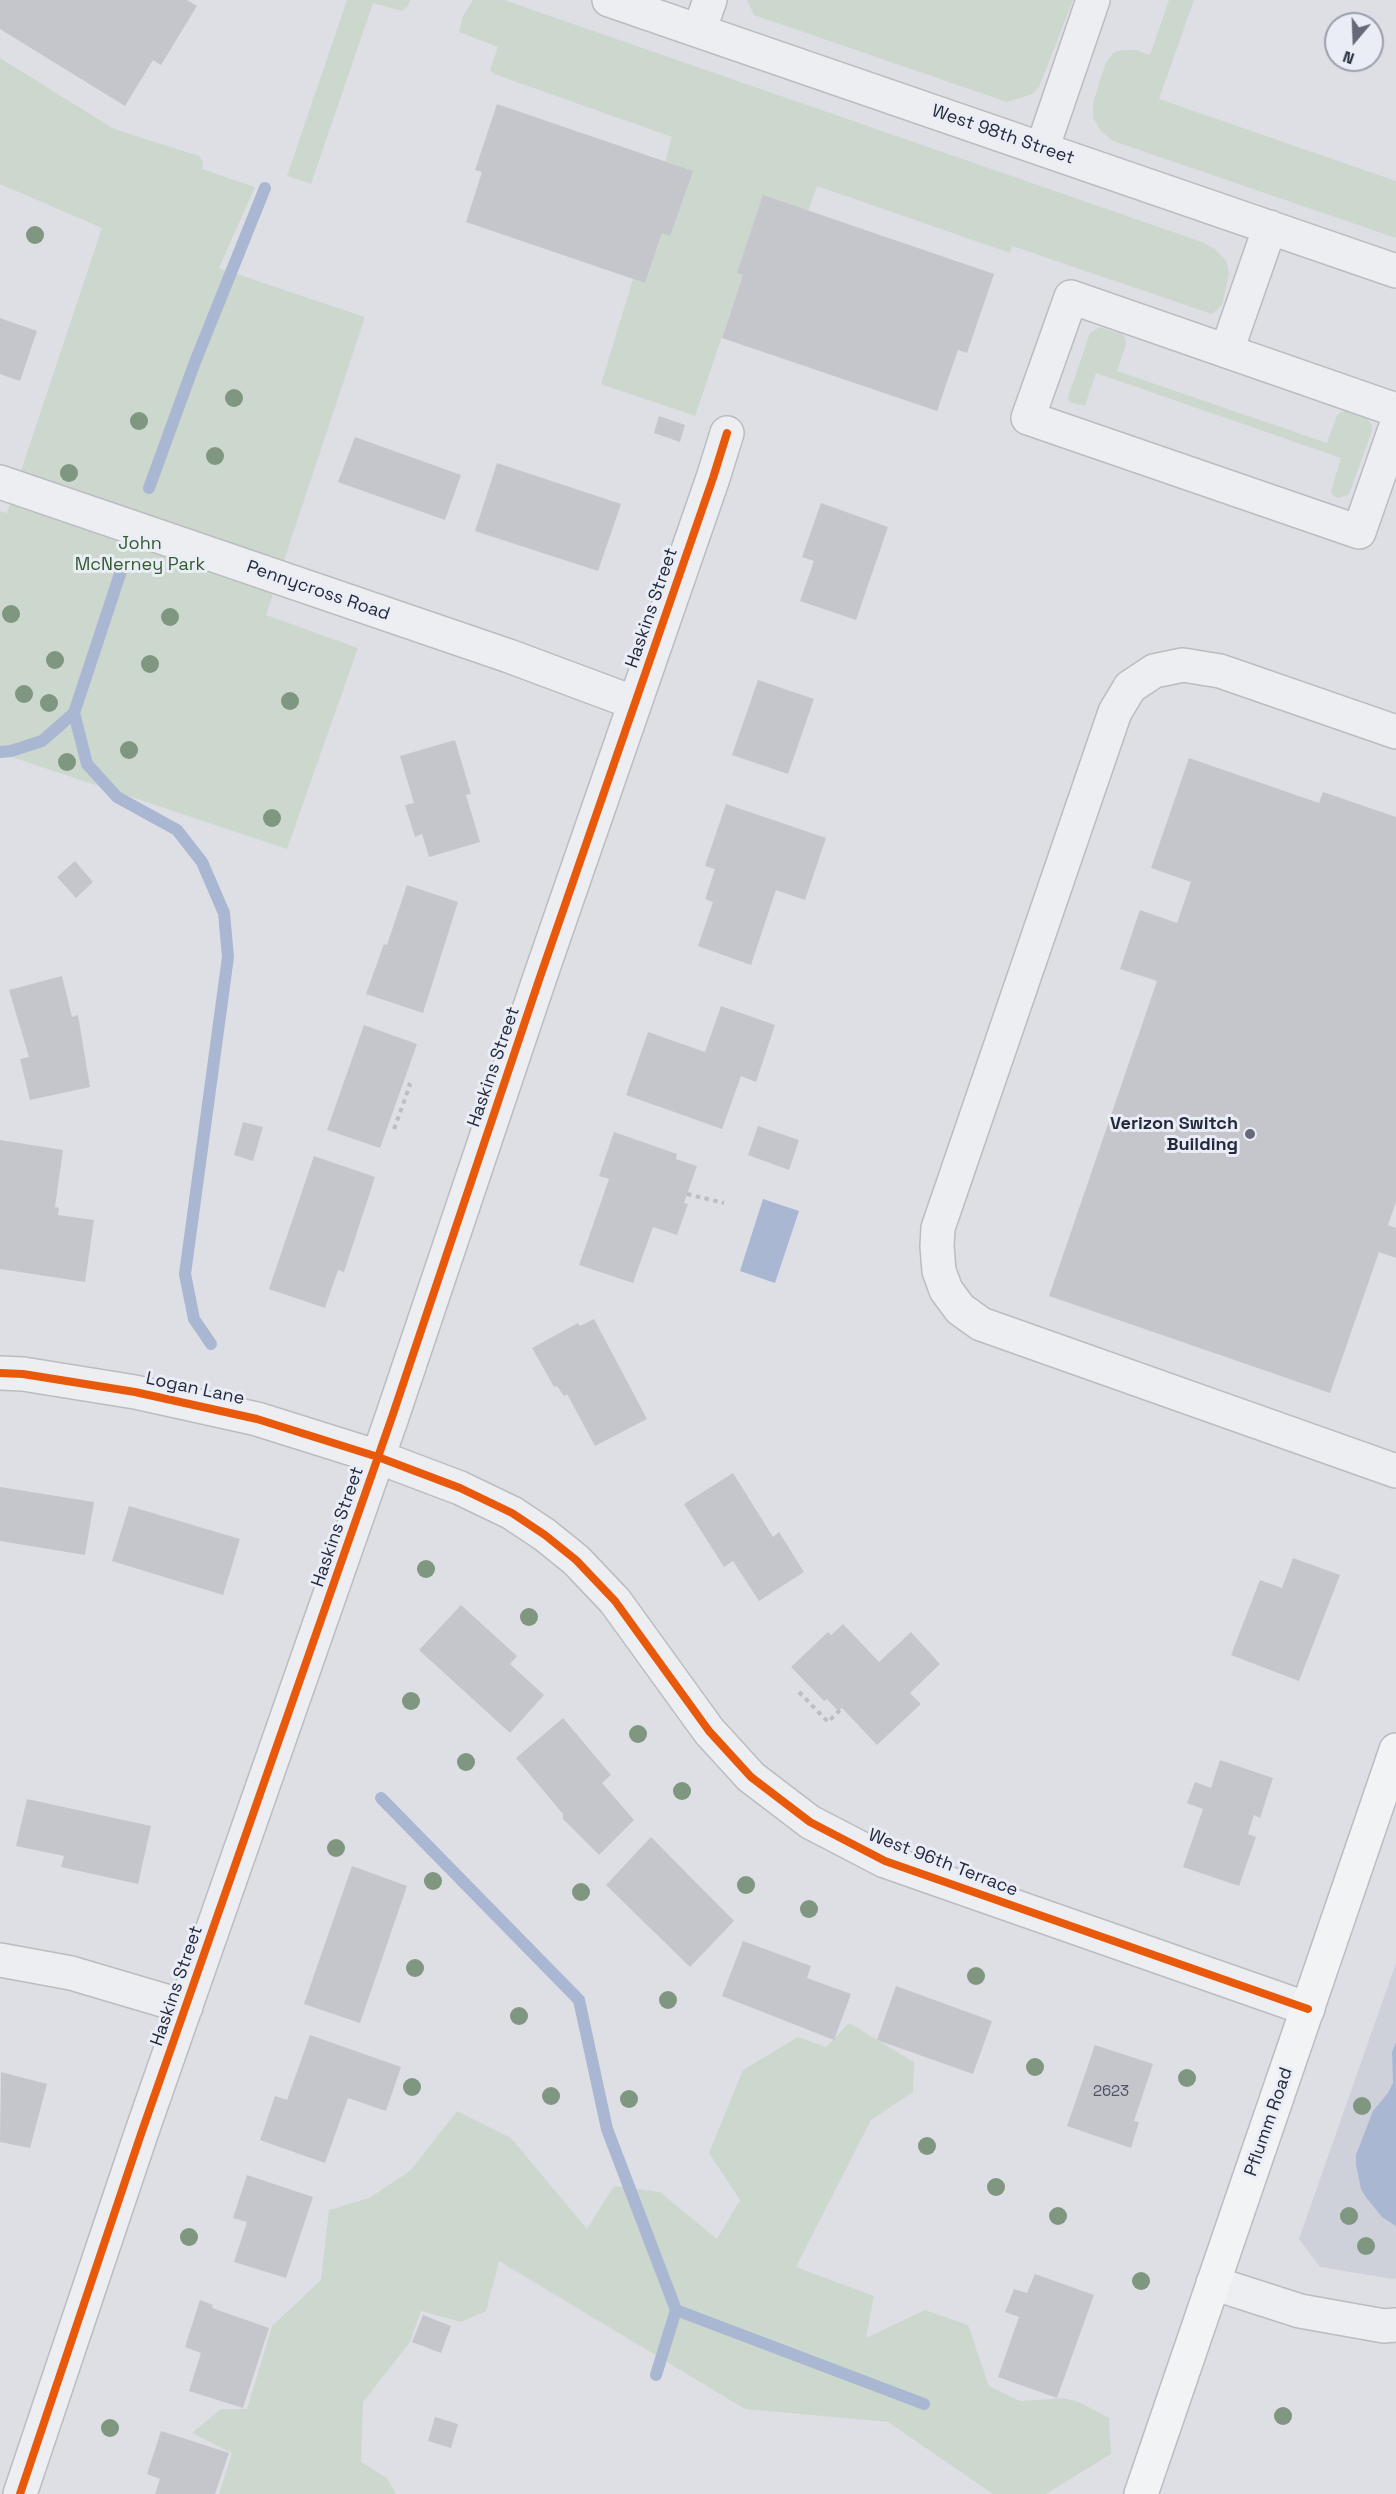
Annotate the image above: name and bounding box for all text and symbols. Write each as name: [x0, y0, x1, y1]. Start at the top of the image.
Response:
north arrow: [1324, 12, 1384, 72]
text: N: [1340, 46, 1357, 69]
street label: West 98th Street: [929, 100, 1077, 170]
park label: John McNerney Park: [75, 533, 205, 576]
street label: Haskins Street: [621, 545, 683, 671]
street label: Pennycross Road: [243, 556, 393, 626]
street label: Haskins Street: [463, 1004, 525, 1130]
place label: Verizon Switch Building: [1110, 1113, 1238, 1156]
marker: Verizon Switch Building: [1243, 1127, 1257, 1141]
street label: Logan Lane: [144, 1368, 246, 1410]
street label: Haskins Street: [307, 1464, 369, 1590]
street label: West 96th Terrace: [865, 1825, 1021, 1901]
street label: Haskins Street: [146, 1923, 208, 2049]
street label: Pflumm Road: [1240, 2065, 1298, 2179]
house number: 2623: [1093, 2083, 1129, 2101]

